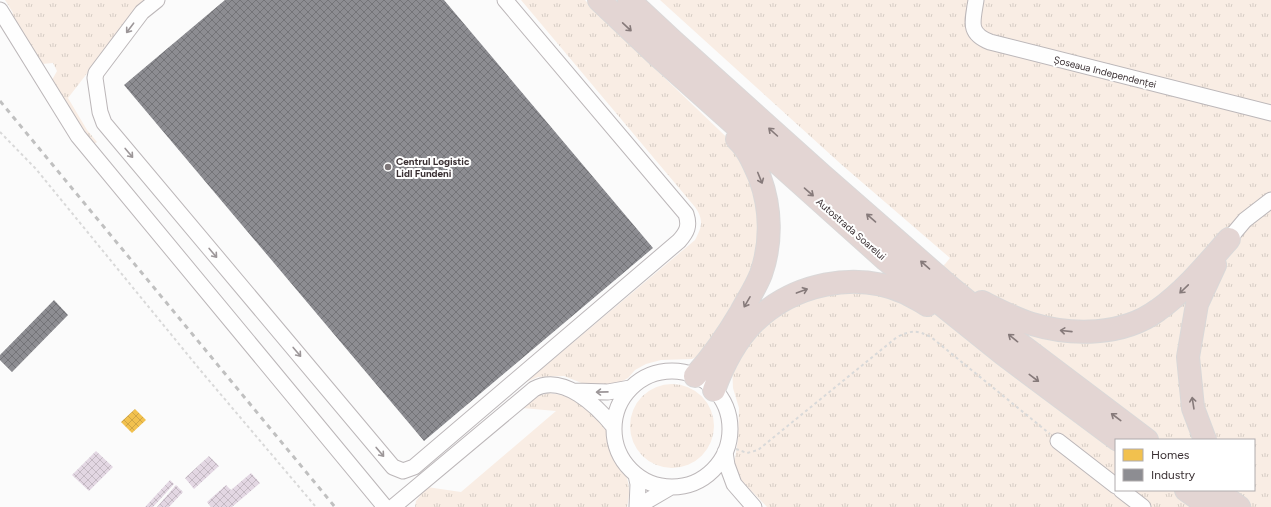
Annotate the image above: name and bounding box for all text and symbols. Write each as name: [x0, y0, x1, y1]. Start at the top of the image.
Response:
one-way arrow: [622, 22, 632, 31]
one-way arrow: [126, 23, 134, 34]
street label: Șoseaua Independenței: [1052, 53, 1158, 91]
one-way arrow: [768, 127, 778, 136]
one-way arrow: [125, 148, 134, 158]
place label: Centrul Logistic Lidl Fundeni: [396, 155, 470, 180]
marker: Centrul Logistic Lidl Fundeni: [383, 162, 393, 172]
one-way arrow: [756, 171, 764, 183]
one-way arrow: [804, 187, 814, 196]
street label: Autostrada Soarelui: [813, 195, 889, 263]
one-way arrow: [865, 213, 876, 222]
one-way arrow: [208, 247, 217, 258]
one-way arrow: [920, 260, 930, 270]
one-way arrow: [1179, 284, 1189, 293]
one-way arrow: [796, 287, 808, 295]
one-way arrow: [742, 296, 750, 308]
one-way arrow: [1060, 327, 1073, 334]
one-way arrow: [1007, 333, 1018, 342]
one-way arrow: [292, 347, 301, 357]
one-way arrow: [1029, 374, 1040, 382]
one-way arrow: [596, 388, 609, 396]
one-way arrow: [1189, 397, 1197, 410]
one-way arrow: [1111, 413, 1122, 421]
legend: [1115, 439, 1255, 491]
one-way arrow: [376, 446, 385, 457]
text: Homes: [1151, 448, 1190, 462]
text: Industry: [1151, 468, 1196, 482]

